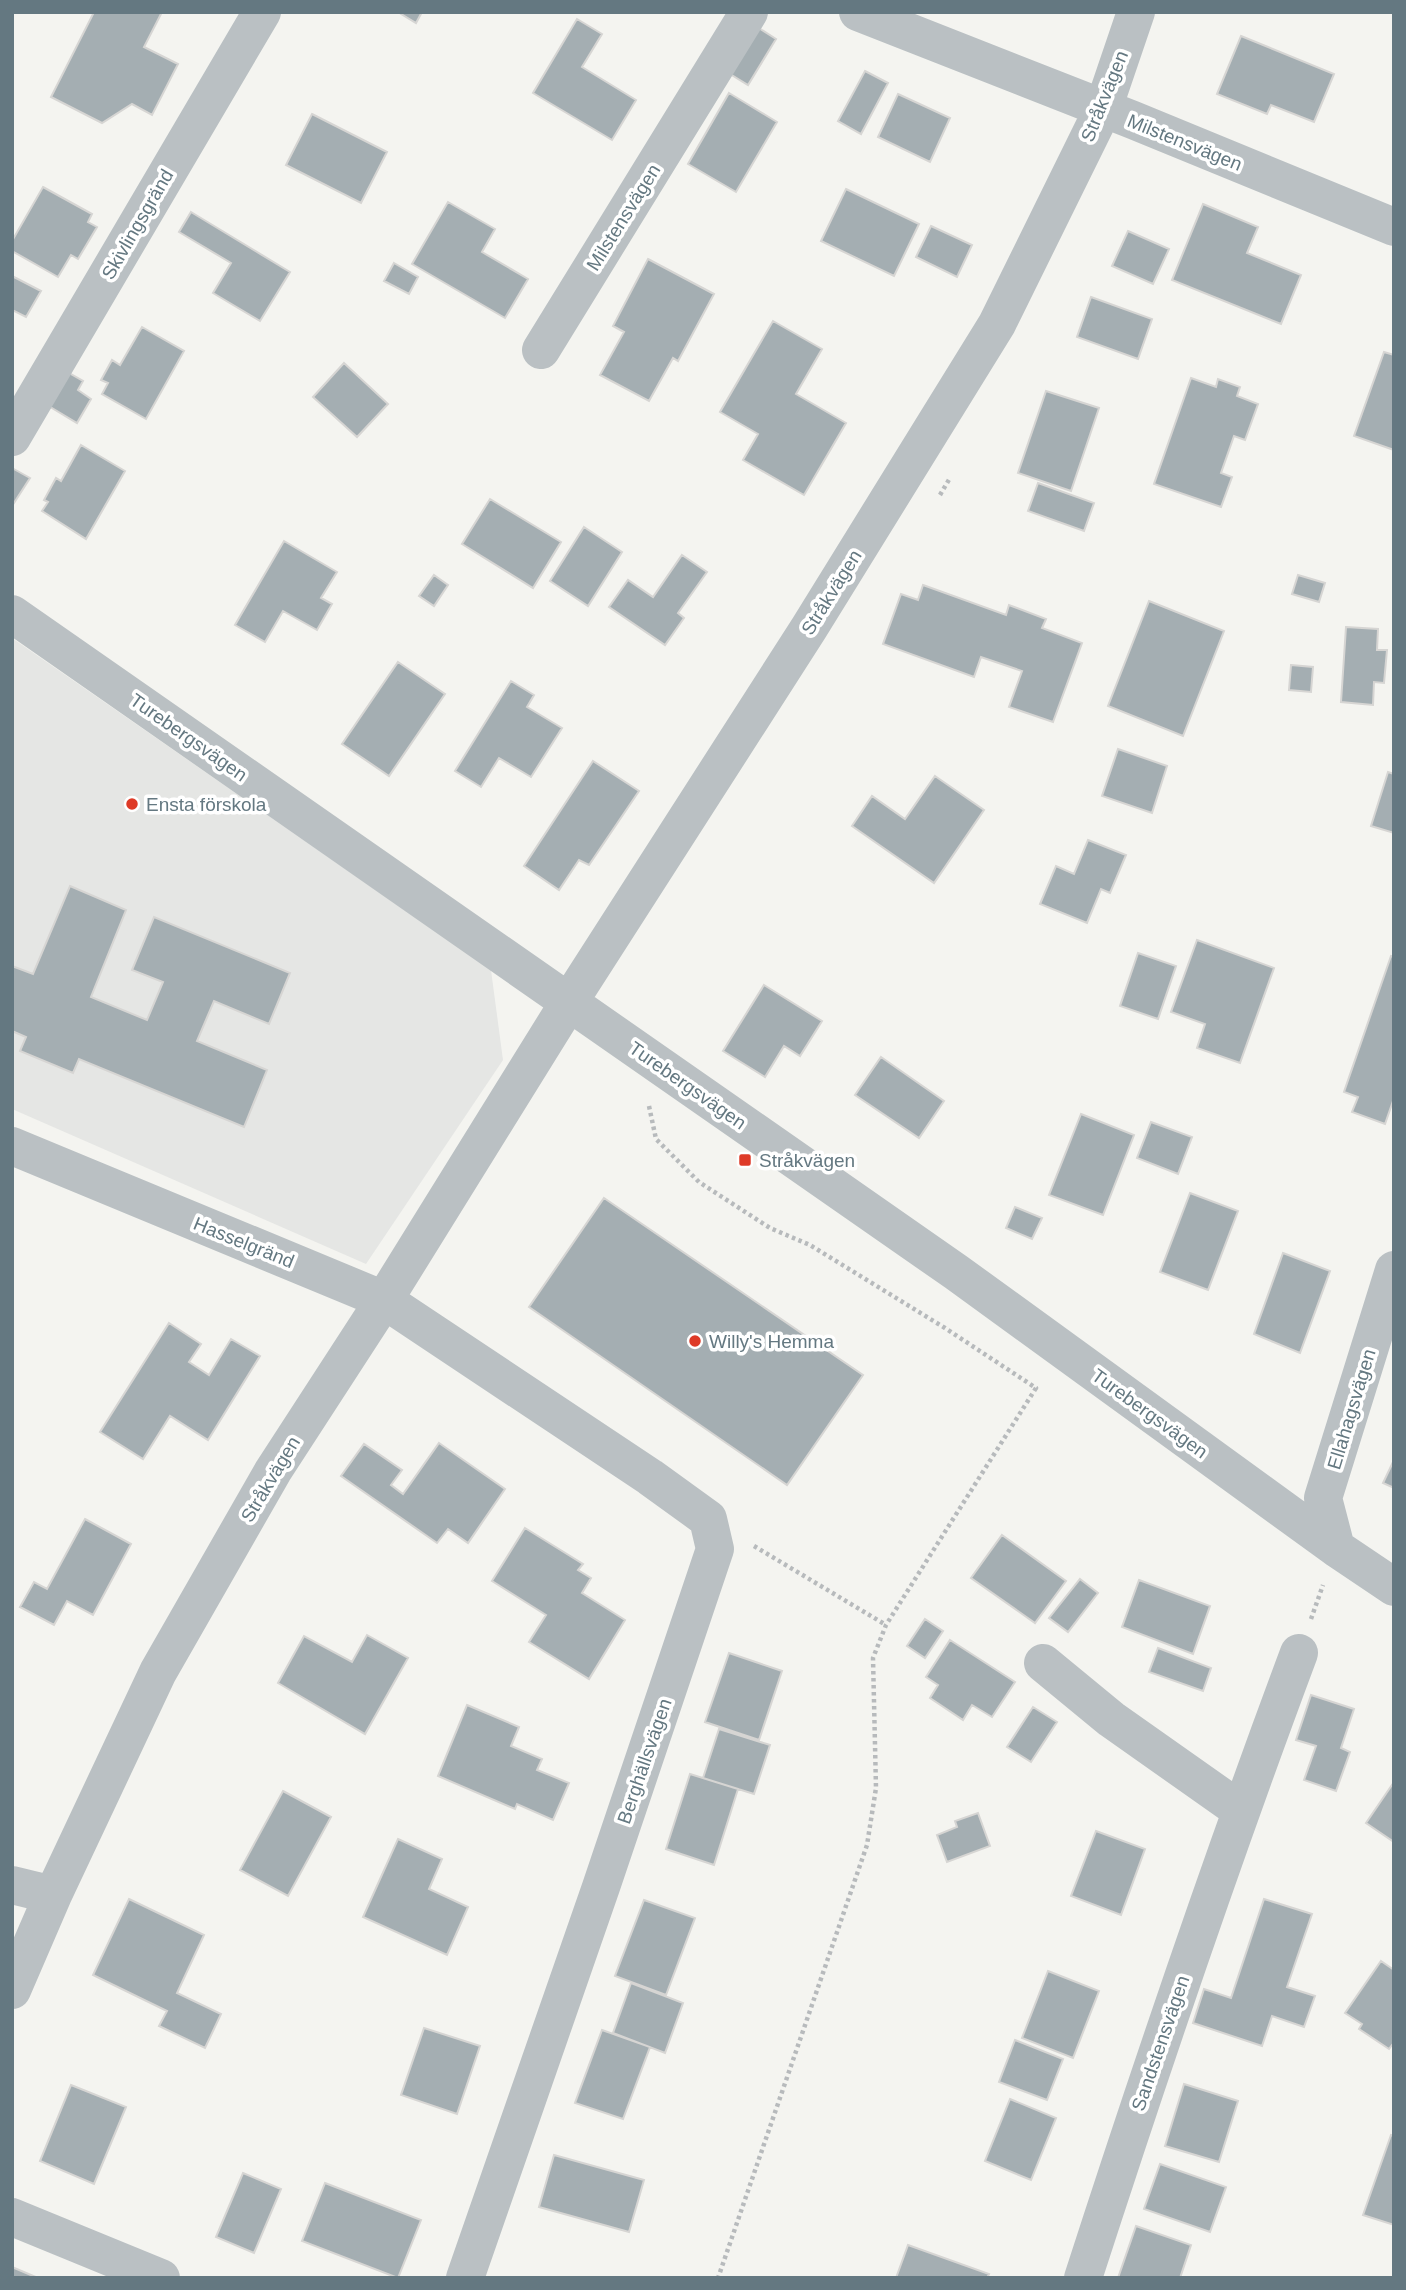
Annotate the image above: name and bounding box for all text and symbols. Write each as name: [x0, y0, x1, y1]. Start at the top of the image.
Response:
street label: Stråkvägen: [1077, 48, 1132, 145]
street label: Milstensvägen: [1125, 110, 1245, 175]
street label: Milstensvägen: [582, 160, 665, 274]
street label: Skivlingsgränd: [97, 165, 177, 283]
street label: Stråkvägen: [797, 546, 866, 639]
street label: Turebergsvägen: [126, 689, 251, 785]
place label: Ensta förskola: [146, 794, 267, 815]
marker: Ensta förskola: [124, 796, 140, 812]
street label: Turebergsvägen: [625, 1037, 750, 1133]
place label: Stråkvägen: [759, 1150, 855, 1171]
marker: Stråkvägen: [737, 1152, 753, 1168]
street label: Hasselgränd: [190, 1213, 297, 1272]
place label: Willy's Hemma: [709, 1331, 834, 1352]
marker: Willy's Hemma: [687, 1333, 703, 1349]
street label: Ellahagsvägen: [1323, 1346, 1380, 1472]
street label: Turebergsvägen: [1088, 1364, 1212, 1462]
street label: Stråkvägen: [237, 1433, 304, 1526]
street label: Berghällsvägen: [613, 1696, 676, 1827]
street label: Sandstensvägen: [1128, 1973, 1193, 2114]

